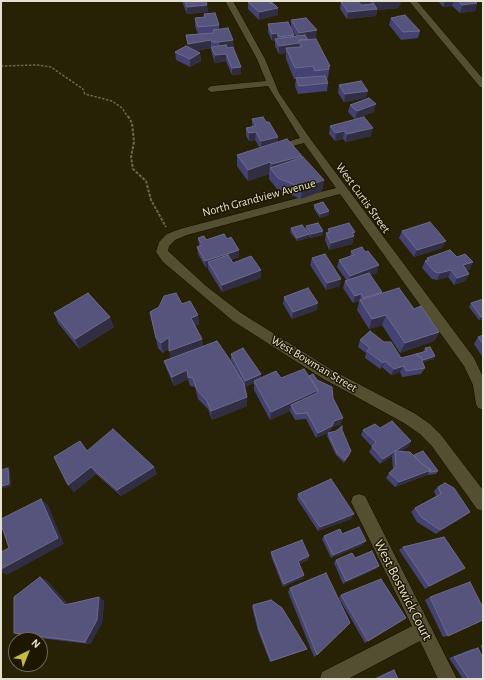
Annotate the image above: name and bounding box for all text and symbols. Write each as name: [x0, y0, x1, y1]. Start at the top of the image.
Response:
street label: West Curtis Street: [333, 160, 393, 236]
street label: North Grandview Avenue: [201, 176, 317, 220]
street label: West Bowman Street: [268, 333, 360, 395]
street label: West Bostwick Court: [370, 537, 436, 643]
north arrow: [8, 632, 48, 672]
text: N: [29, 637, 42, 650]

